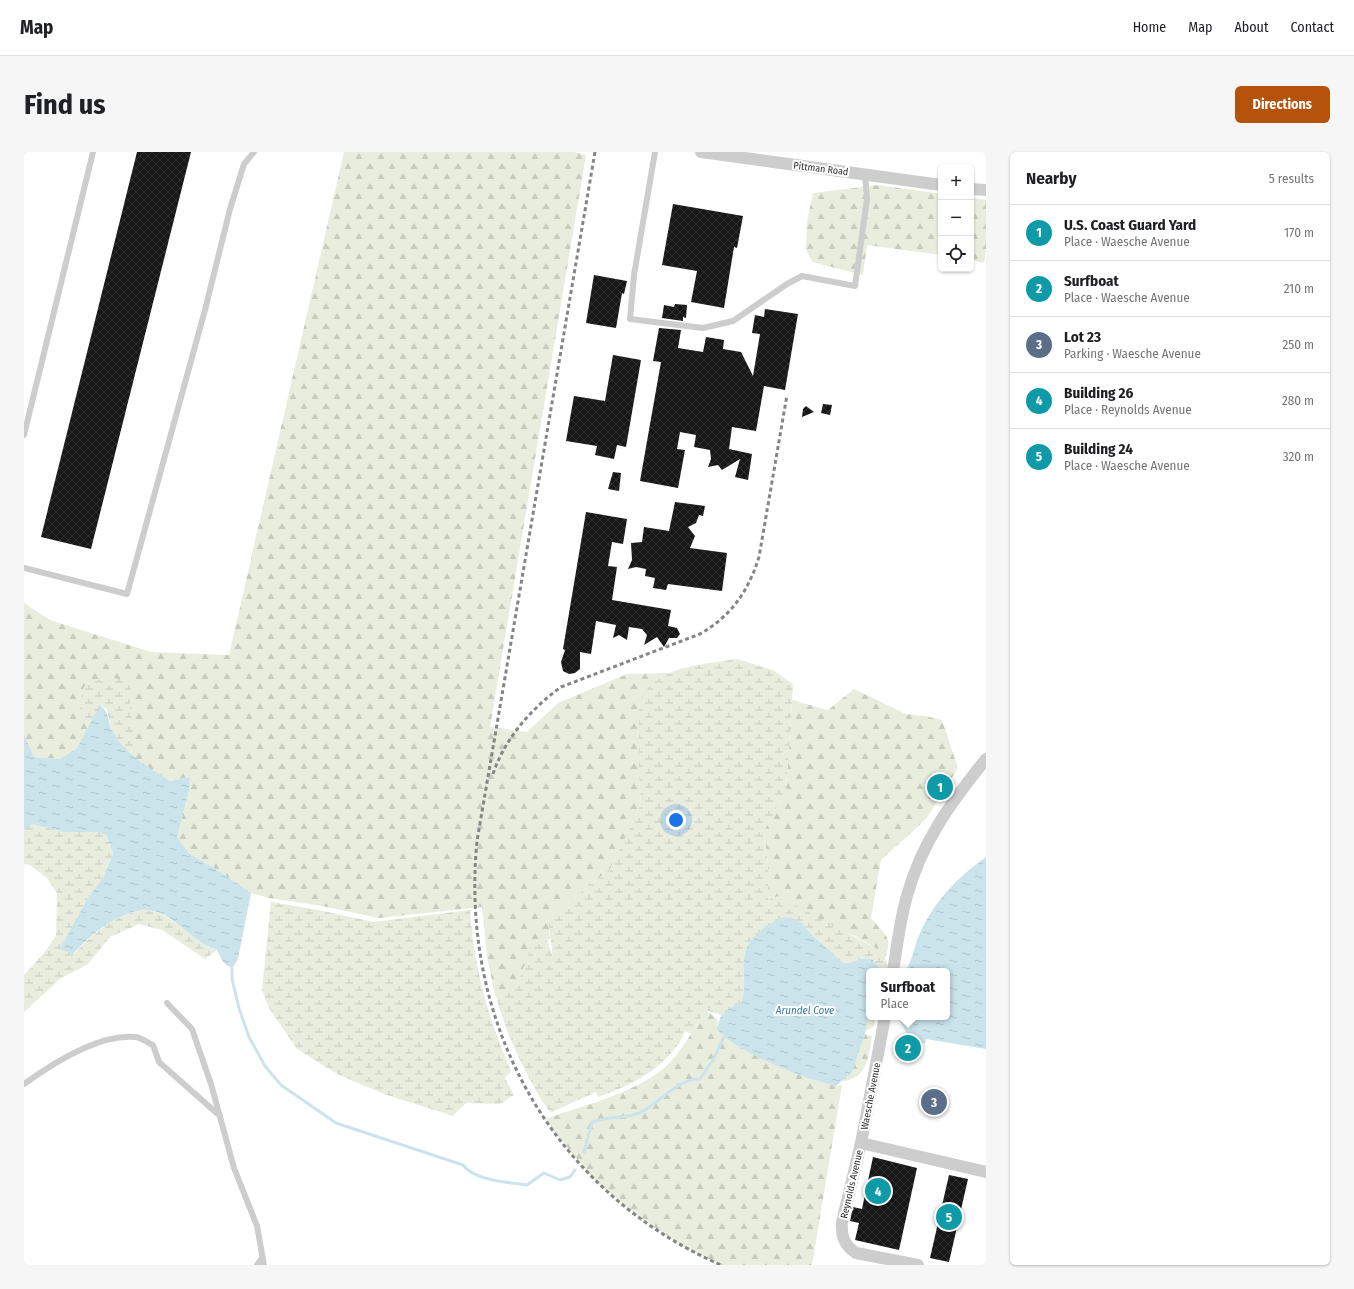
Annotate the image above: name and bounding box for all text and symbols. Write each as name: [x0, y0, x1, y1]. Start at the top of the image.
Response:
text: Map: [20, 16, 53, 39]
text: Home: [1133, 19, 1166, 36]
text: Map: [1188, 19, 1212, 36]
text: About: [1234, 19, 1269, 36]
text: Contact: [1291, 19, 1334, 36]
button: Directions: [1235, 86, 1330, 123]
text: Find us: [24, 88, 106, 121]
street label: Pittman Road: [793, 160, 849, 178]
map controls: [938, 164, 974, 272]
button: +: [938, 164, 974, 200]
text: Nearby: [1026, 168, 1077, 189]
text: 5 results: [1269, 171, 1314, 186]
button: −: [938, 200, 974, 236]
text: U.S. Coast Guard Yard: [1064, 216, 1196, 234]
text: 1: [1036, 225, 1042, 240]
text: 170 m: [1284, 225, 1314, 240]
text: Place · Waesche Avenue: [1064, 234, 1190, 249]
button: locate: [938, 236, 974, 272]
text: Surfboat: [1064, 272, 1119, 290]
text: 2: [1036, 281, 1042, 296]
text: 210 m: [1284, 281, 1314, 296]
text: Place · Waesche Avenue: [1064, 290, 1190, 305]
text: Lot 23: [1064, 328, 1101, 346]
text: 3: [1036, 337, 1042, 352]
text: 250 m: [1282, 337, 1314, 352]
text: Parking · Waesche Avenue: [1064, 346, 1201, 361]
text: Building 26: [1064, 384, 1133, 402]
text: 4: [1036, 393, 1042, 408]
text: 280 m: [1282, 393, 1314, 408]
text: Place · Reynolds Avenue: [1064, 402, 1192, 417]
text: Building 24: [1064, 440, 1133, 458]
text: 5: [1036, 449, 1042, 464]
text: 320 m: [1283, 449, 1314, 464]
text: Place · Waesche Avenue: [1064, 458, 1190, 473]
pin: 1: [927, 772, 953, 802]
your location: [666, 810, 686, 830]
popup: [866, 968, 950, 1020]
text: Surfboat: [881, 978, 935, 996]
text: Place: [881, 996, 909, 1011]
water label: Arundel Cove: [775, 1004, 834, 1017]
pin: 2: [895, 1033, 921, 1063]
street label: Waesche Avenue: [859, 1062, 883, 1131]
pin: 3: [921, 1087, 947, 1117]
street label: Reynolds Avenue: [838, 1149, 866, 1220]
pin: 4: [865, 1176, 891, 1206]
pin: 5: [936, 1202, 962, 1232]

